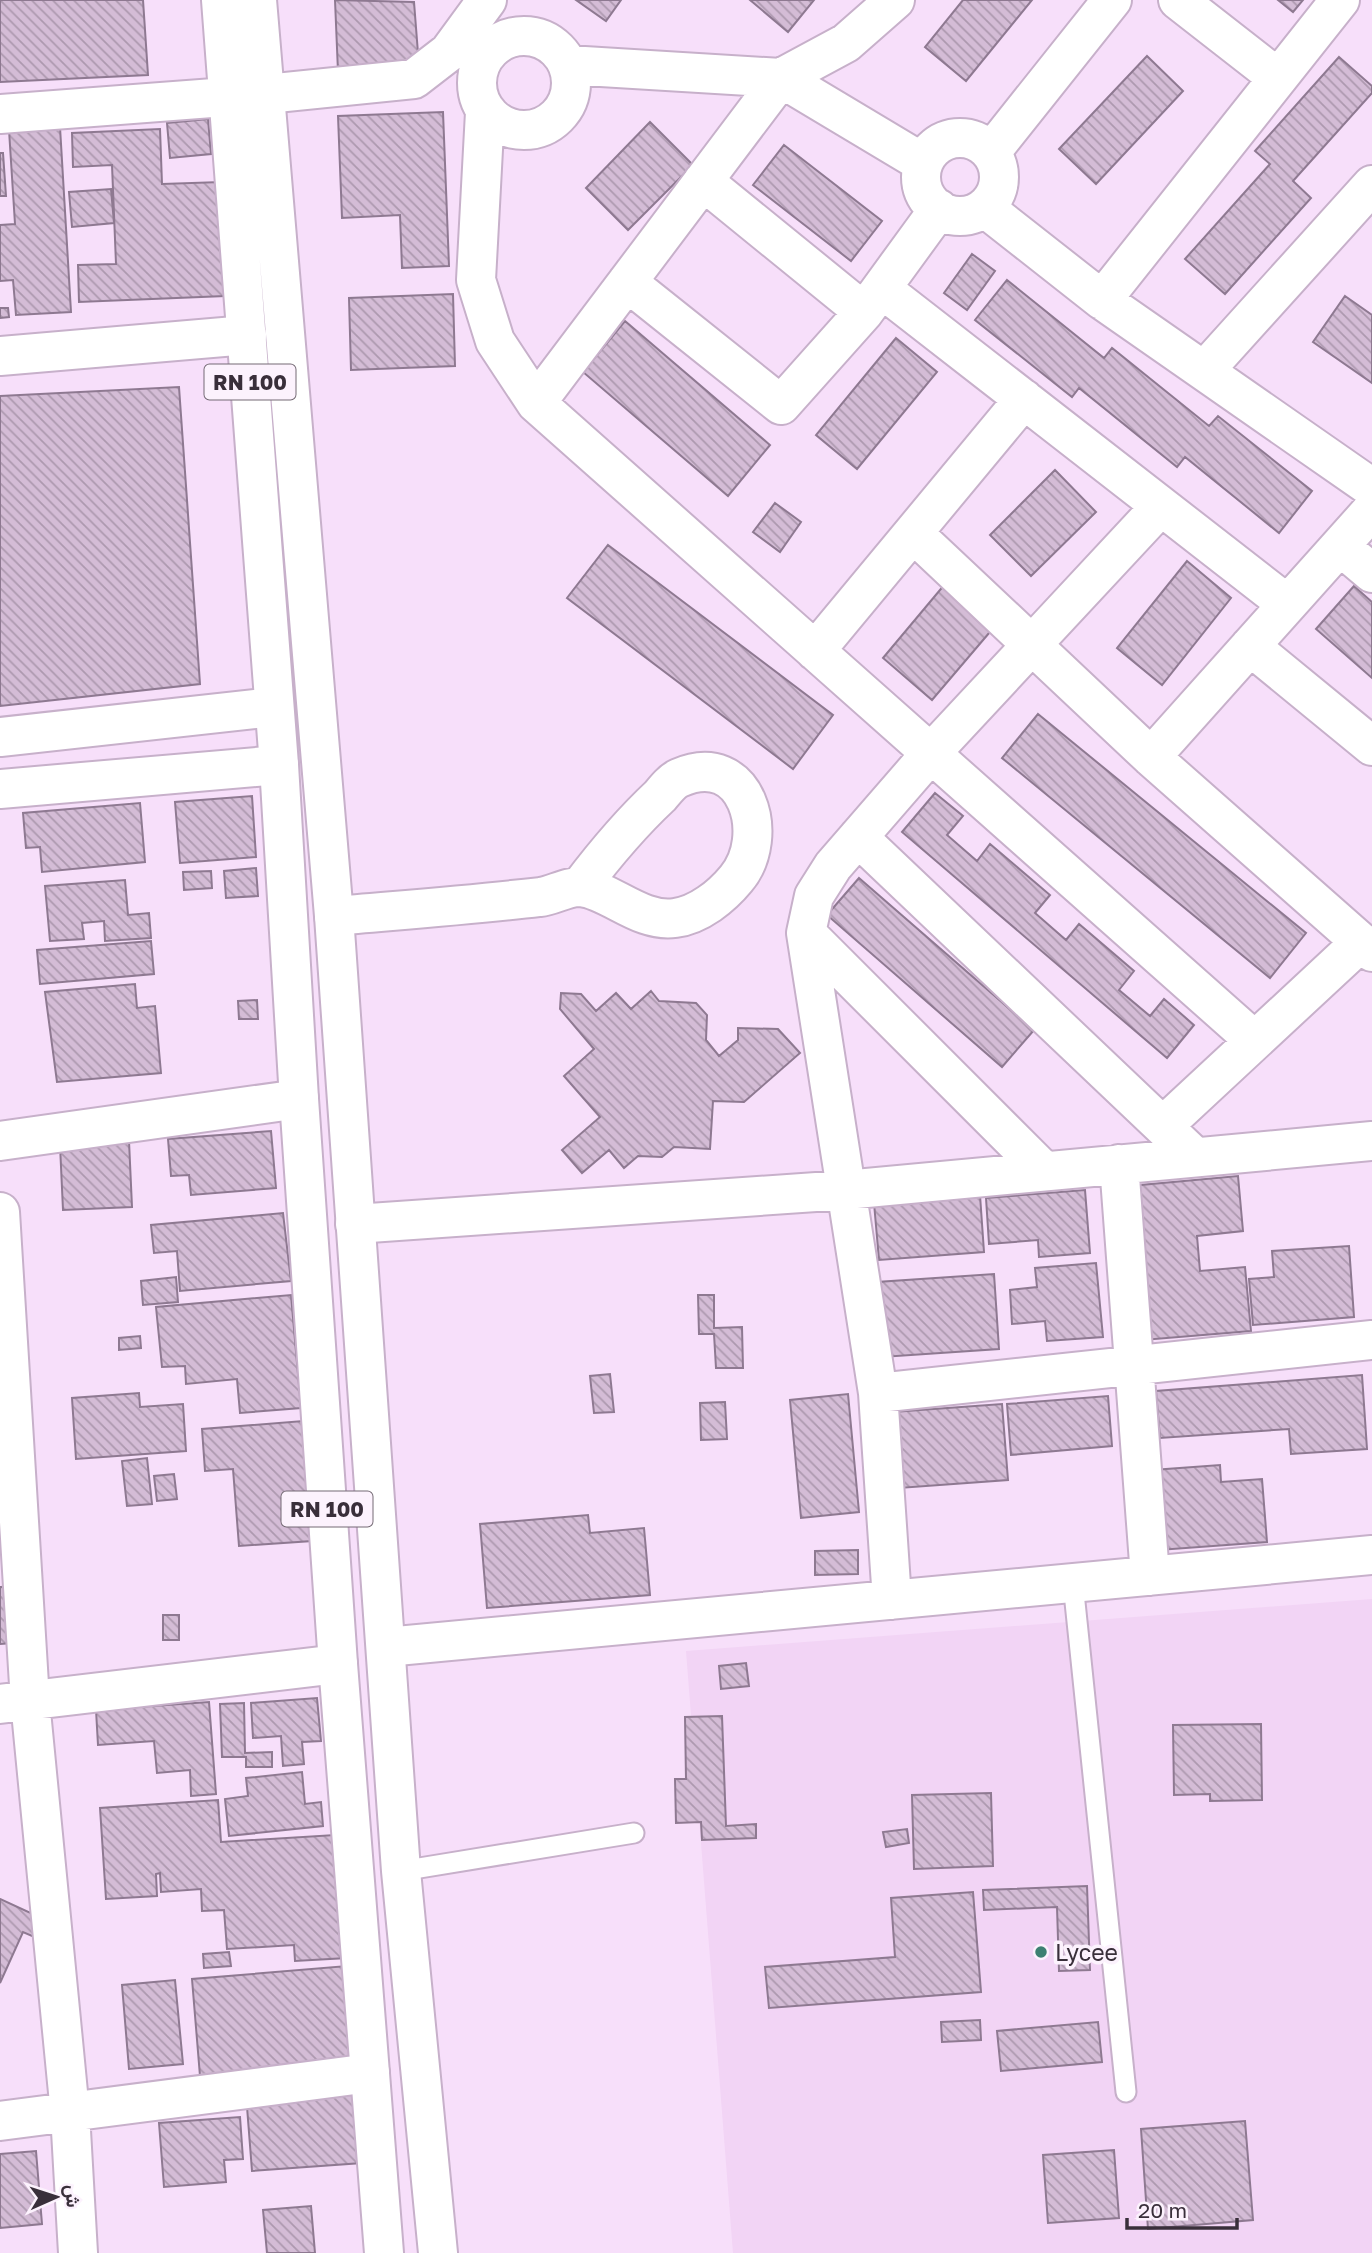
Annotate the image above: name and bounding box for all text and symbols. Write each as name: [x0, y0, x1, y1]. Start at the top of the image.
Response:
road number: RN 100: [204, 364, 296, 400]
road number: RN 100: [282, 1492, 372, 1526]
place label: Lycee: [1055, 1938, 1118, 1966]
marker: Lycee: [1033, 1944, 1049, 1960]
north arrow: [21, 2162, 91, 2232]
text: ش: [60, 2184, 86, 2208]
scale bar: [1127, 2186, 1237, 2230]
text: 20 m: [1138, 2197, 1187, 2223]

